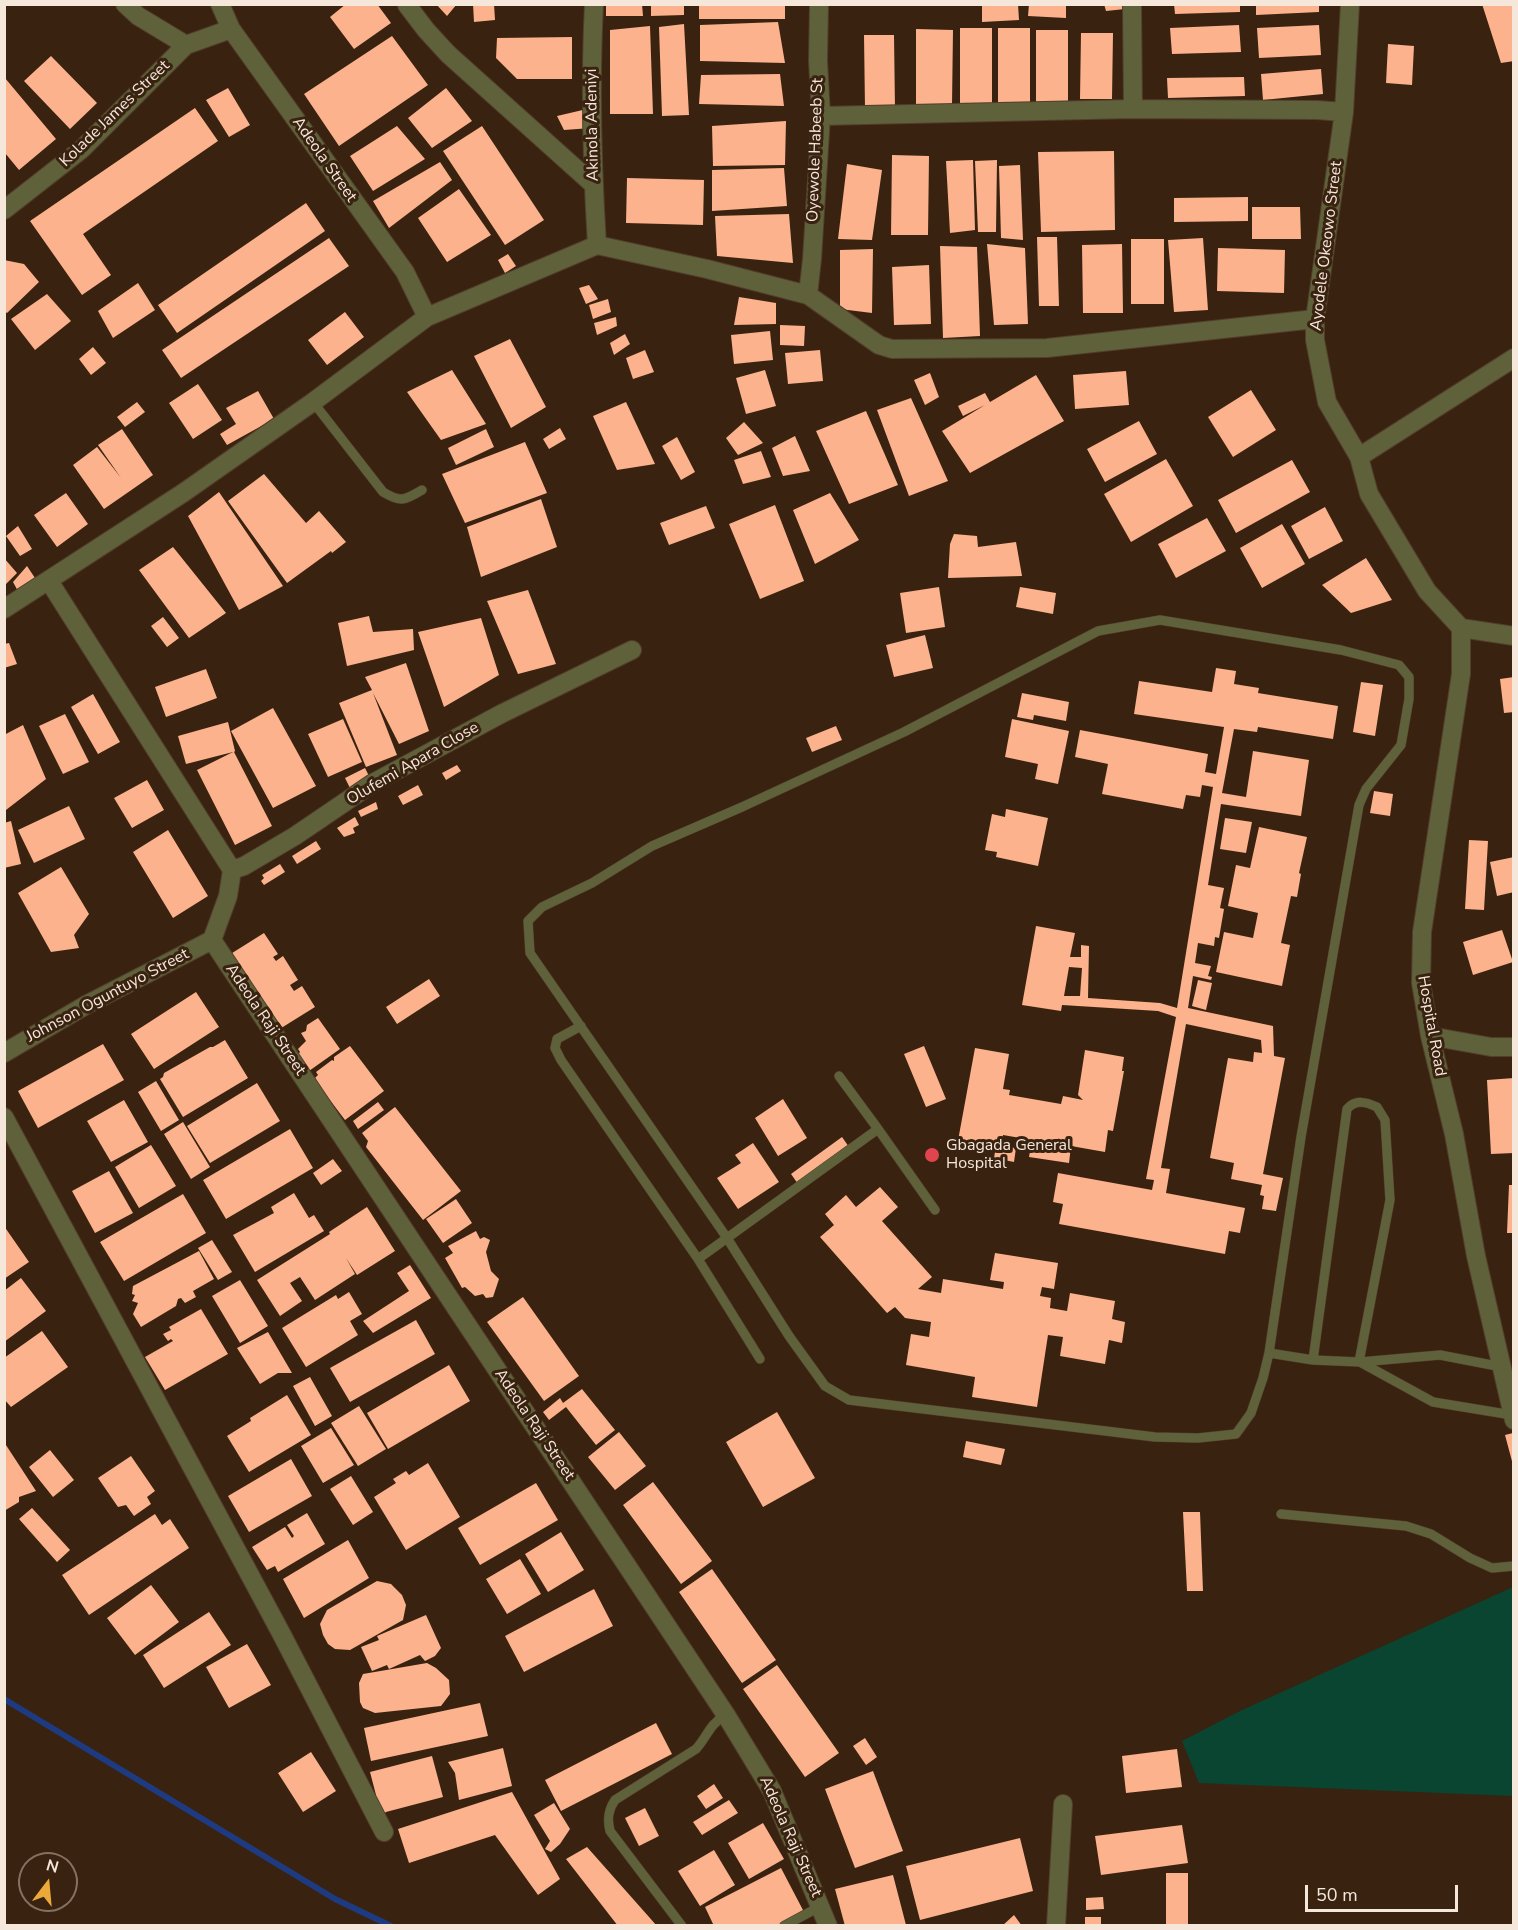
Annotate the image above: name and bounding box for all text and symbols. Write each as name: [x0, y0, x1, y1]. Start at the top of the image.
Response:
street label: Kolade James Street: [56, 57, 174, 171]
street label: Akinola Adeniyi: [582, 68, 604, 182]
street label: Oyewole Habeeb St: [804, 78, 828, 222]
street label: Adeola Street: [288, 114, 360, 206]
street label: Ayodele Okeowo Street: [1307, 160, 1347, 332]
street label: Olufemi Apara Close: [344, 718, 482, 810]
street label: Johnson Oguntuyo Street: [24, 945, 192, 1047]
street label: Adeola Raji Street: [221, 961, 309, 1079]
street label: Hospital Road: [1413, 974, 1449, 1078]
place label: Gbagada General Hospital: [946, 1136, 1072, 1174]
marker: Gbagada General Hospital: [923, 1146, 941, 1164]
street label: Adeola Raji Street: [490, 1366, 578, 1484]
street label: Adeola Raji Street: [755, 1774, 825, 1900]
north arrow: [18, 1852, 78, 1912]
text: N: [44, 1854, 61, 1879]
scale bar: [1308, 1873, 1461, 1911]
text: 50 m: [1316, 1883, 1358, 1907]

